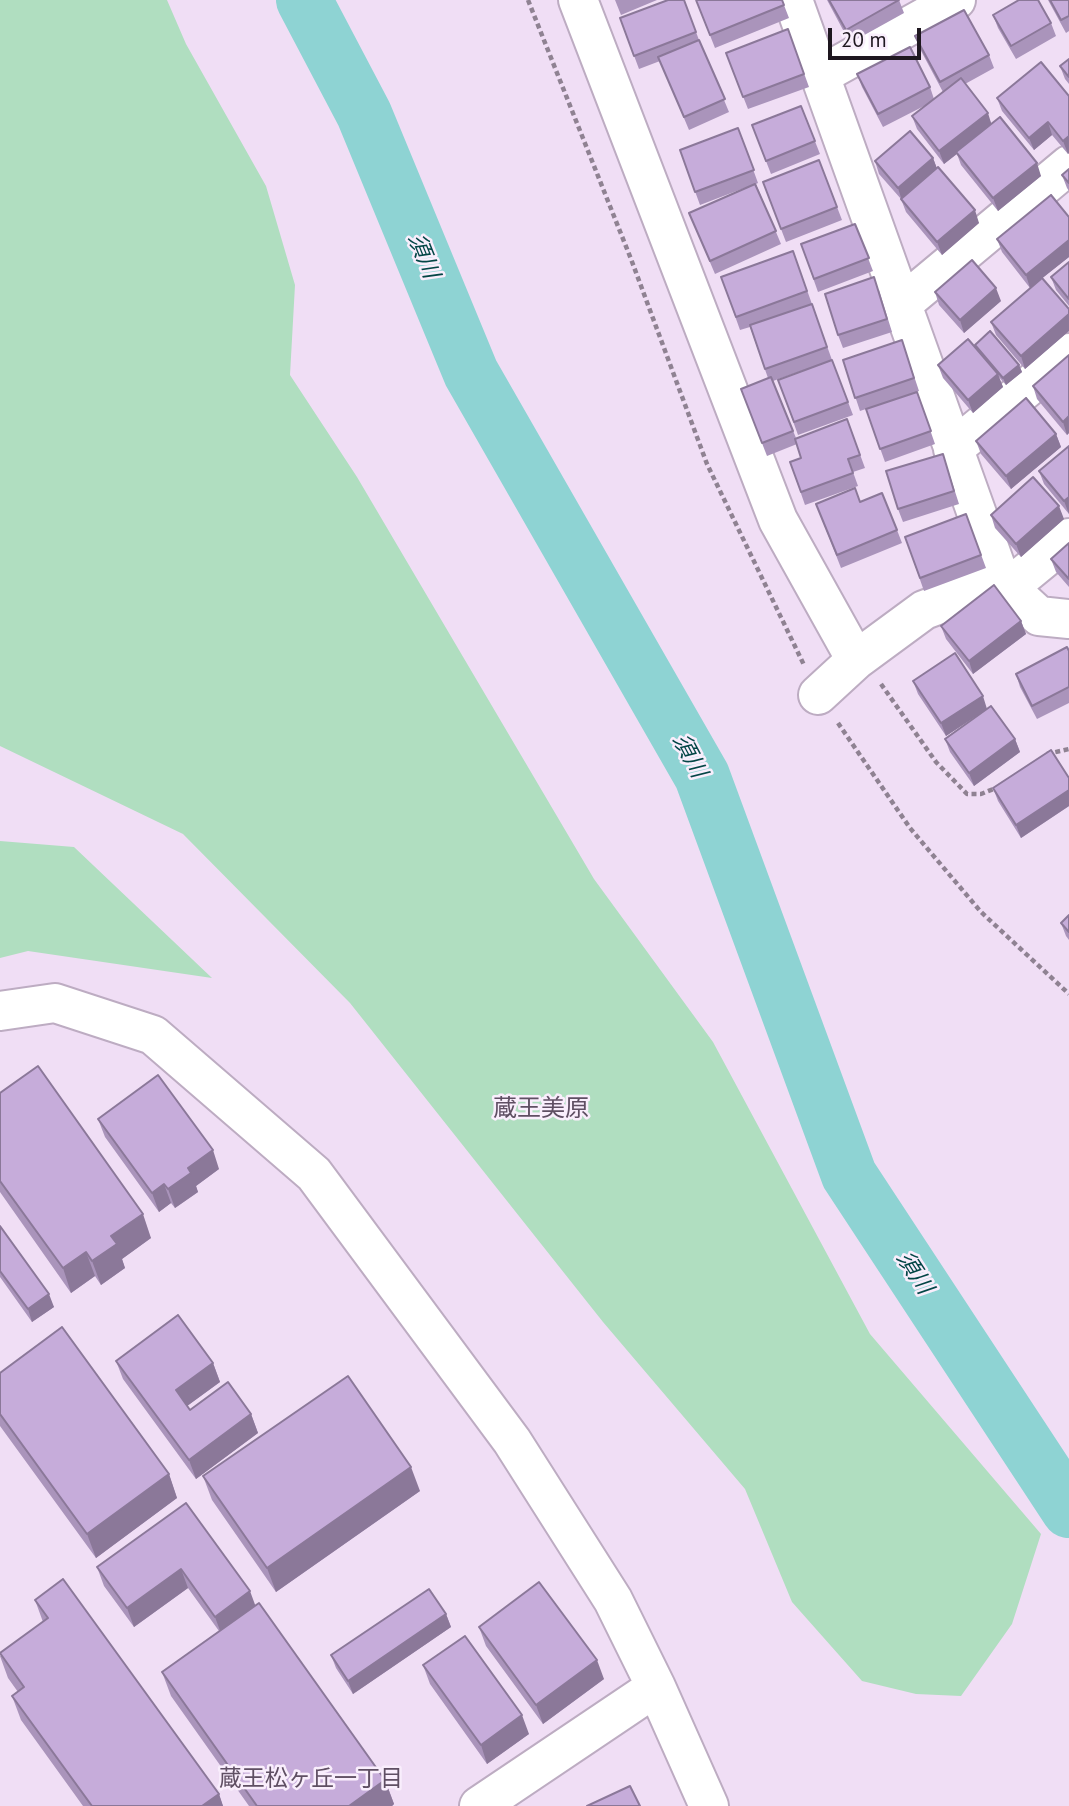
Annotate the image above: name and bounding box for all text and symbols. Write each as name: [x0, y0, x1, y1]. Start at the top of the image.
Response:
scale bar: [831, 14, 924, 58]
text: 20 m: [841, 26, 887, 53]
water label: 須川: [402, 230, 444, 282]
water label: 須川: [666, 729, 712, 783]
district label: 蔵王美原: [493, 1095, 589, 1123]
water label: 須川: [890, 1246, 938, 1300]
district label: 蔵王松ヶ丘一丁目: [219, 1765, 403, 1793]

